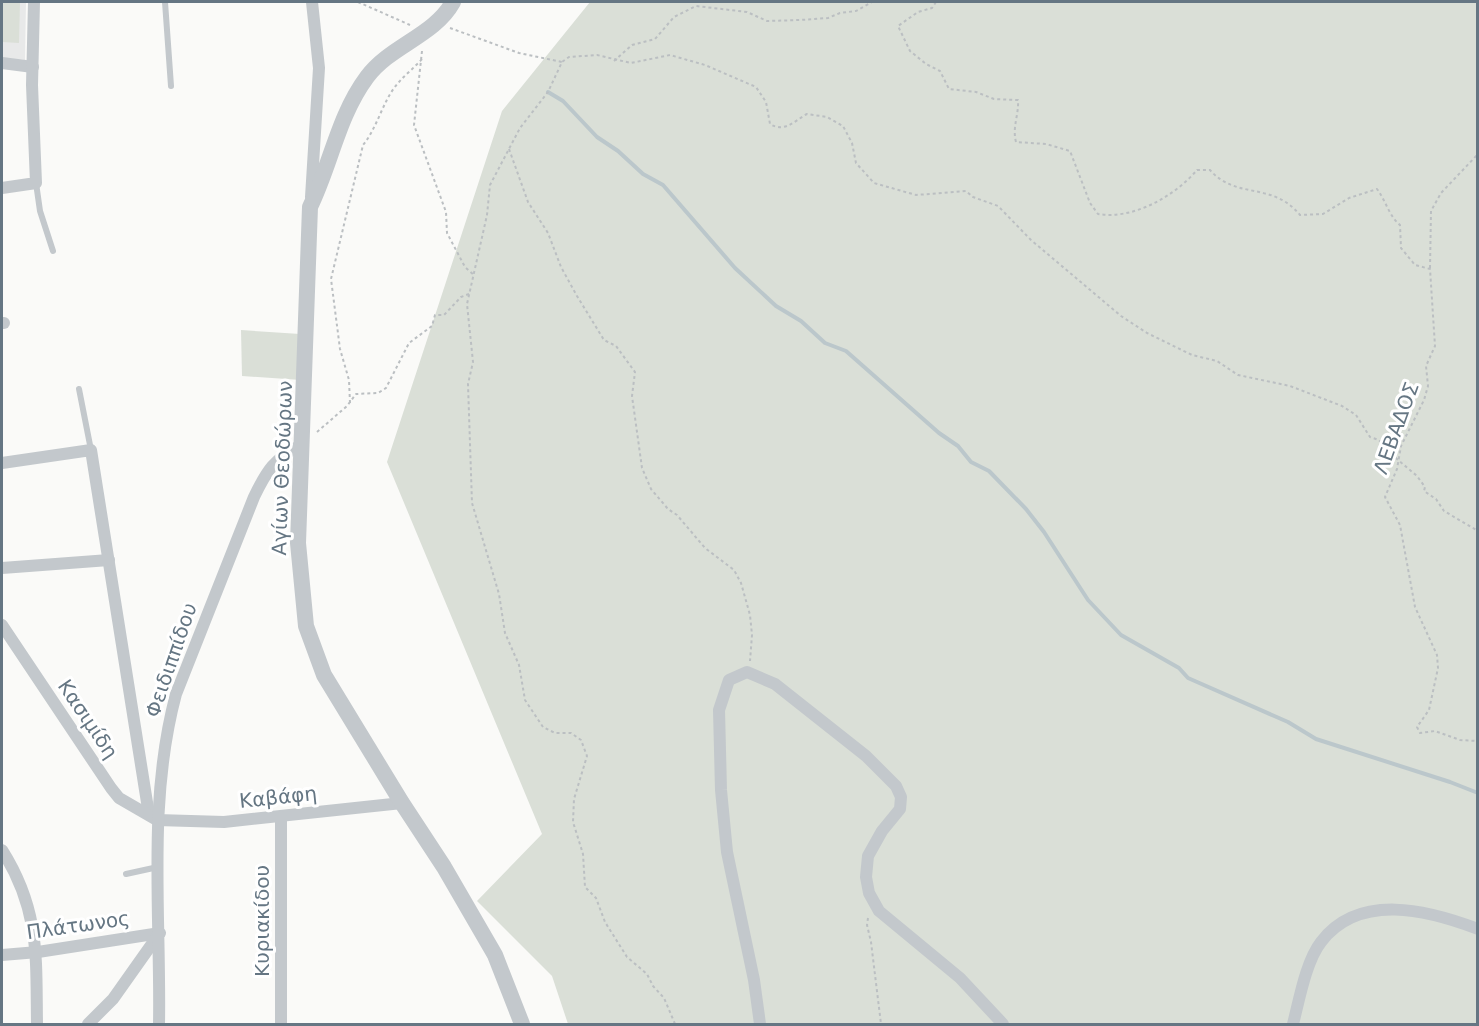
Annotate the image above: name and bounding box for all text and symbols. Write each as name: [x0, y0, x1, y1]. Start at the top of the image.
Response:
street label: ΛΕΒΑΔΟΣ: [1368, 379, 1424, 477]
street label: Αγίων Θεοδώρων: [267, 380, 297, 556]
street label: Φειδιππίδου: [140, 600, 202, 720]
street label: Κασιμίδη: [53, 675, 123, 763]
street label: Καβάφη: [238, 781, 318, 813]
street label: Κυριακίδου: [250, 865, 274, 977]
street label: Πλάτωνος: [25, 906, 131, 944]

